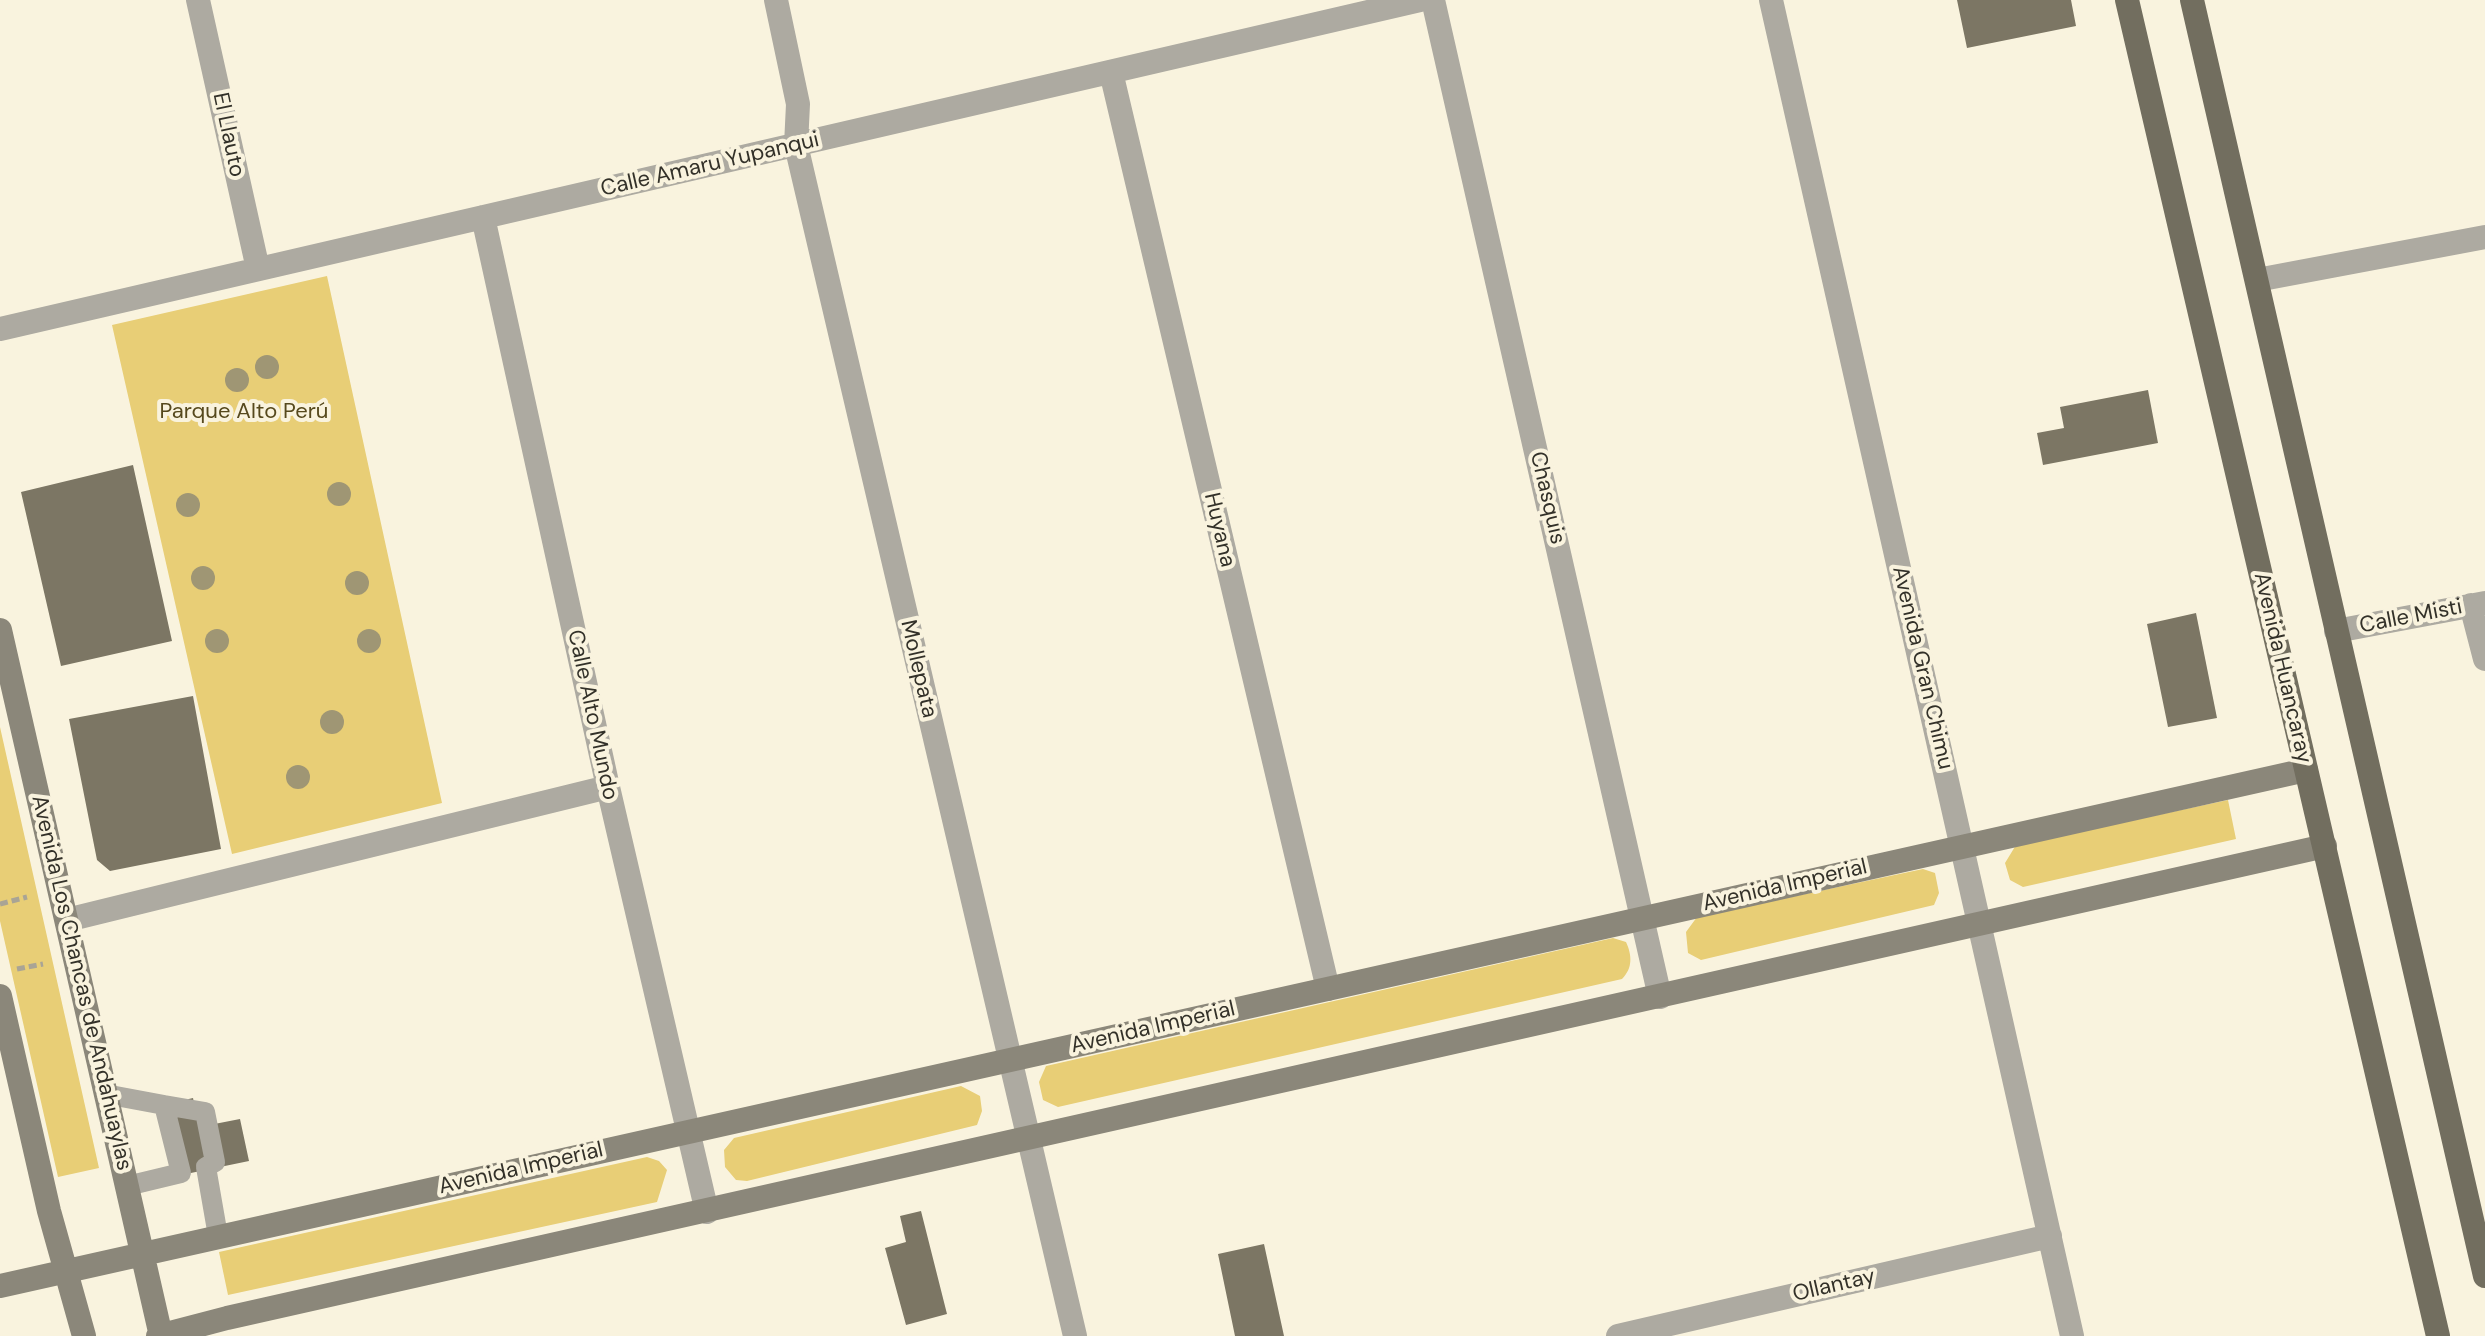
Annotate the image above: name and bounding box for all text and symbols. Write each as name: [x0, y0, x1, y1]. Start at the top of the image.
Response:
street label: El Llauto: [206, 90, 250, 180]
street label: Calle Amaru Yupanqui: [598, 127, 822, 203]
park label: Parque Alto Perú: [160, 399, 328, 425]
street label: Chasquis: [1524, 449, 1570, 547]
street label: Huyana: [1198, 490, 1240, 570]
street label: Avenida Gran Chimu: [1886, 564, 1958, 772]
street label: Avenida Huancaray: [2247, 570, 2317, 766]
street label: Calle Misti: [2357, 594, 2465, 640]
street label: Mollepata: [894, 617, 942, 721]
street label: Calle Alto Mundo: [561, 628, 623, 802]
street label: Avenida Los Chancas de Andahuaylas: [25, 793, 137, 1173]
street label: Avenida Imperial: [1700, 854, 1870, 918]
street label: Avenida Imperial: [1068, 996, 1238, 1060]
street label: Avenida Imperial: [436, 1137, 606, 1201]
street label: Ollantay: [1790, 1264, 1878, 1308]

